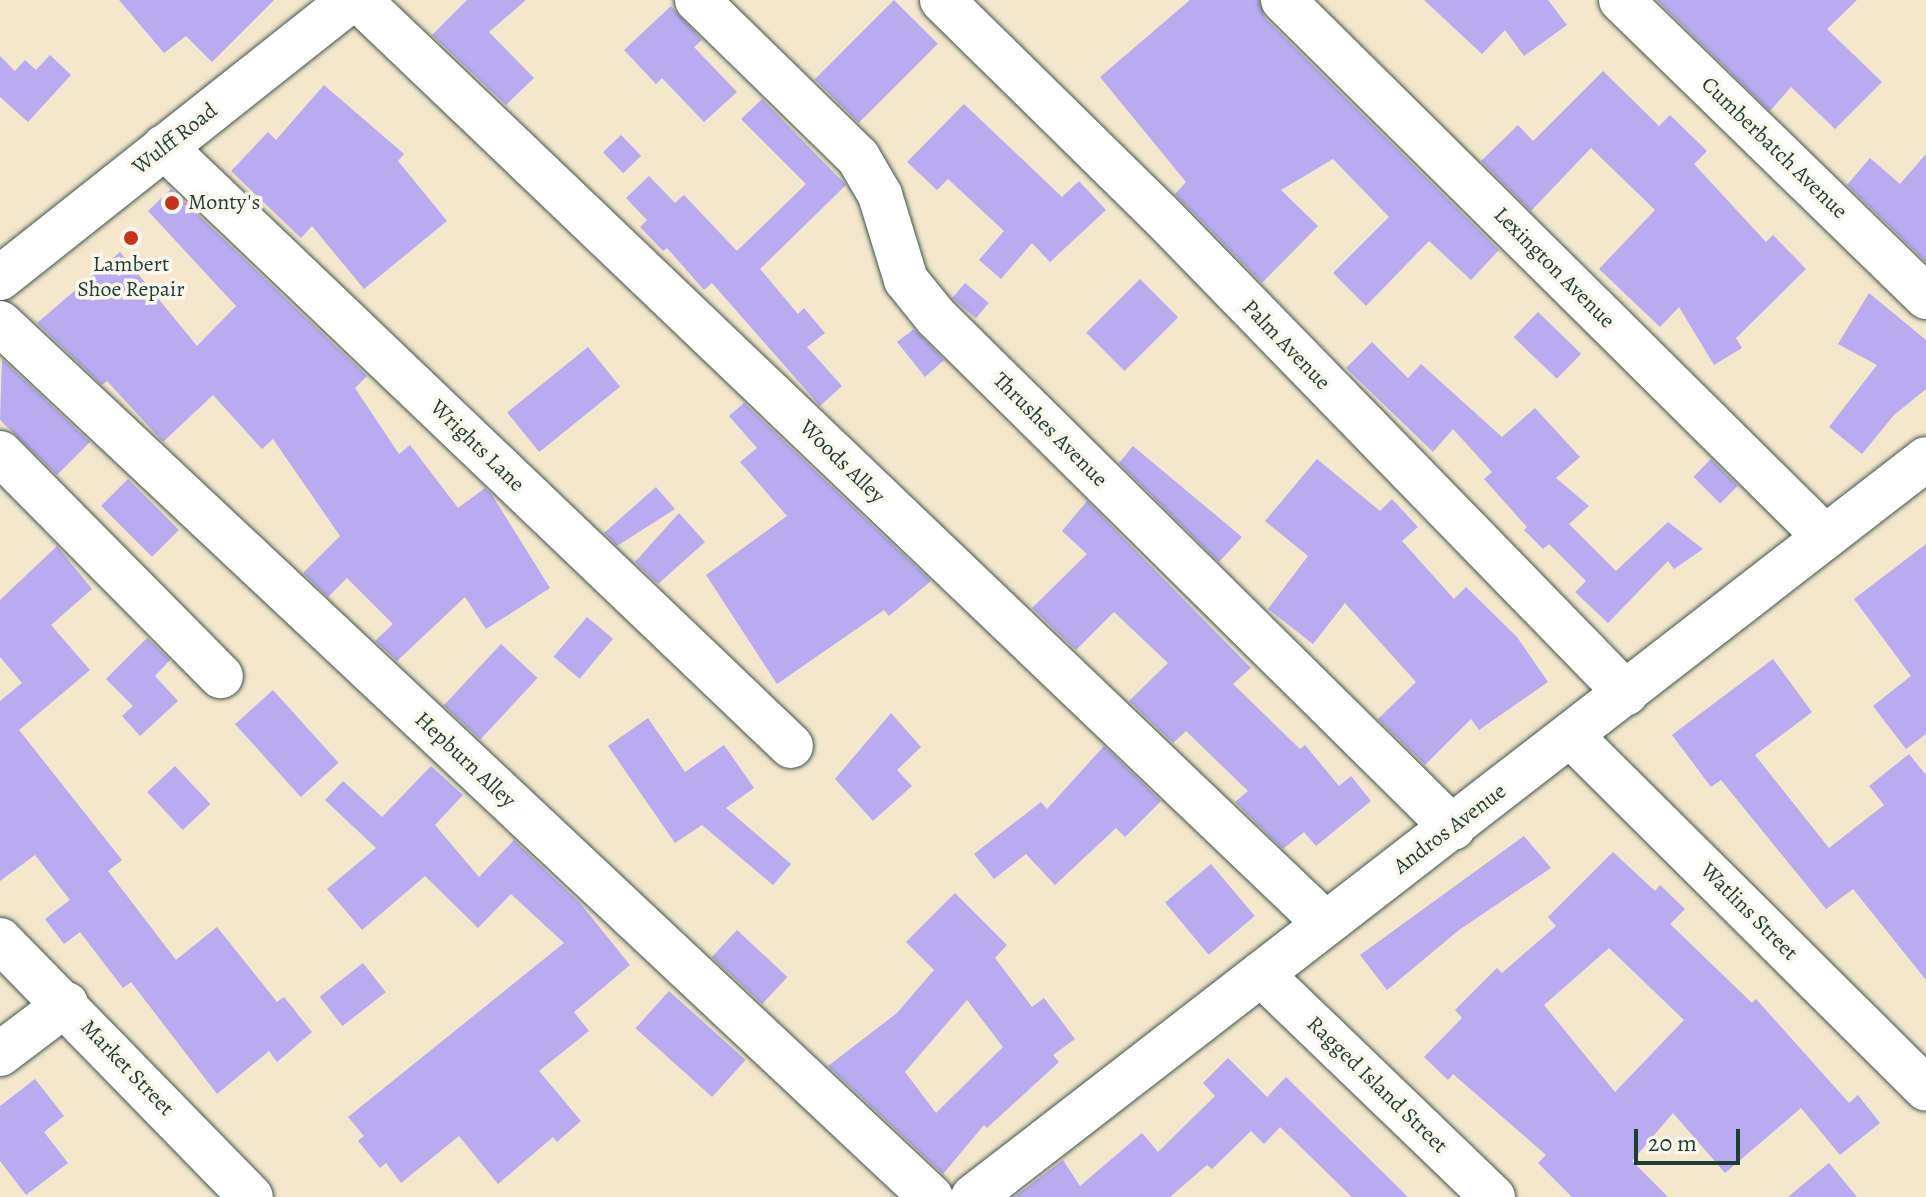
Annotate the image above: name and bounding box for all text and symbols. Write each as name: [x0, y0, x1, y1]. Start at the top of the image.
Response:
street label: Cumberbatch Avenue: [1695, 71, 1853, 225]
street label: Wulff Road: [127, 98, 223, 180]
place label: Monty's: [188, 190, 260, 216]
marker: Monty's: [163, 194, 181, 212]
street label: Lexington Avenue: [1488, 202, 1620, 334]
marker: Lambert Shoe Repair: [122, 229, 140, 247]
place label: Lambert Shoe Repair: [77, 251, 185, 302]
street label: Palm Avenue: [1236, 294, 1336, 396]
street label: Thrushes Avenue: [987, 367, 1113, 493]
street label: Wrights Lane: [424, 395, 530, 497]
street label: Woods Alley: [794, 415, 890, 509]
street label: Hepburn Alley: [409, 707, 521, 813]
street label: Andros Avenue: [1388, 778, 1512, 880]
street label: Watlins Street: [1695, 858, 1803, 966]
street label: Ragged Island Street: [1301, 1011, 1453, 1159]
street label: Market Street: [75, 1015, 179, 1121]
scale bar: [1638, 1113, 1744, 1163]
text: 20 m: [1648, 1127, 1697, 1159]

